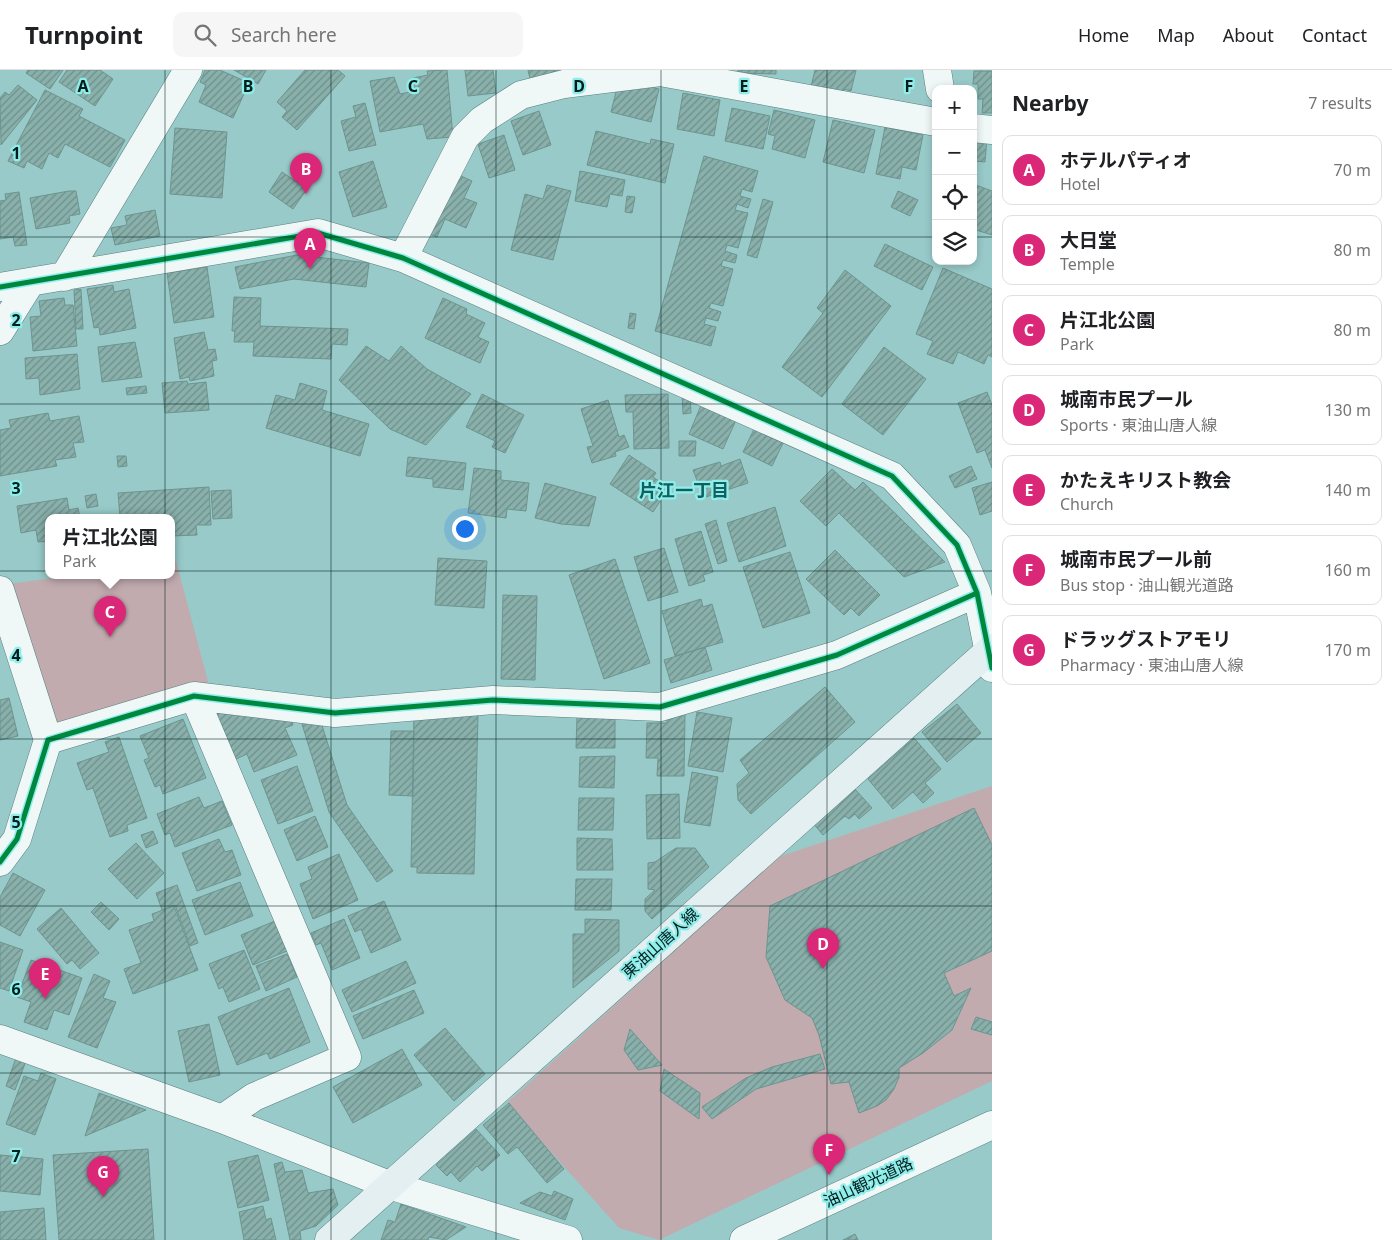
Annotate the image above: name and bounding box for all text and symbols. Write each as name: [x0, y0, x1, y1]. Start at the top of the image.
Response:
search box: [173, 12, 523, 57]
text: Turnpoint: [25, 18, 143, 51]
icon: search: [191, 21, 219, 49]
text: Search here: [231, 22, 337, 48]
text: Home: [1078, 23, 1129, 47]
text: Map: [1157, 23, 1195, 47]
text: About: [1223, 23, 1274, 47]
text: Contact: [1302, 23, 1367, 47]
text: A: [77, 75, 89, 97]
text: B: [243, 75, 253, 97]
text: C: [408, 75, 418, 97]
text: D: [573, 75, 585, 97]
text: E: [740, 75, 749, 97]
text: F: [905, 75, 913, 97]
map controls: [932, 85, 977, 265]
button: +: [932, 85, 977, 130]
text: Nearby: [1012, 89, 1088, 117]
text: 7 results: [1308, 92, 1372, 114]
button: −: [932, 130, 977, 175]
text: 1: [11, 142, 21, 164]
text: ホテルパティオ: [1060, 147, 1192, 173]
pin: B: [290, 153, 322, 194]
text: A: [1023, 159, 1035, 181]
text: 70 m: [1334, 159, 1371, 181]
text: Hotel: [1060, 173, 1100, 195]
button: locate: [932, 175, 977, 220]
button: layers: [932, 220, 977, 265]
text: 大日堂: [1060, 227, 1117, 253]
pin: A: [294, 228, 326, 269]
text: B: [1024, 239, 1034, 261]
text: 80 m: [1334, 239, 1371, 261]
text: Temple: [1060, 253, 1115, 275]
text: 片江北公園: [1060, 307, 1155, 333]
text: 2: [11, 309, 21, 331]
text: C: [1024, 319, 1034, 341]
text: 80 m: [1334, 319, 1371, 341]
text: Park: [1060, 333, 1094, 355]
text: 城南市民プール: [1060, 386, 1193, 412]
text: D: [1023, 399, 1035, 421]
text: 130 m: [1324, 399, 1371, 421]
text: Sports · 東油山唐人線: [1060, 414, 1217, 436]
text: かたえキリスト教会: [1060, 467, 1231, 493]
text: 3: [11, 477, 21, 499]
district label: 片江一丁目: [639, 478, 729, 502]
text: E: [1025, 479, 1033, 501]
text: 140 m: [1324, 479, 1371, 501]
text: Church: [1060, 493, 1114, 515]
popup: [45, 514, 175, 579]
your location: [452, 516, 478, 542]
text: 片江北公園: [62, 524, 158, 550]
text: 城南市民プール前: [1060, 546, 1212, 572]
text: Park: [62, 550, 96, 572]
text: F: [1025, 559, 1033, 581]
text: 160 m: [1324, 559, 1371, 581]
text: Bus stop · 油山観光道路: [1060, 574, 1234, 596]
pin: C: [94, 596, 126, 637]
text: ドラッグストアモリ: [1060, 626, 1231, 652]
text: G: [1023, 639, 1035, 661]
text: 170 m: [1324, 639, 1371, 661]
text: 4: [11, 644, 21, 666]
text: Pharmacy · 東油山唐人線: [1060, 654, 1244, 676]
text: 5: [11, 811, 21, 833]
street label: 東油山唐人線: [617, 903, 703, 983]
pin: D: [807, 928, 839, 969]
pin: E: [29, 958, 61, 999]
text: 6: [11, 978, 21, 1000]
pin: F: [813, 1134, 845, 1175]
text: 7: [11, 1145, 21, 1167]
street label: 油山観光道路: [820, 1152, 916, 1212]
pin: G: [87, 1156, 119, 1197]

